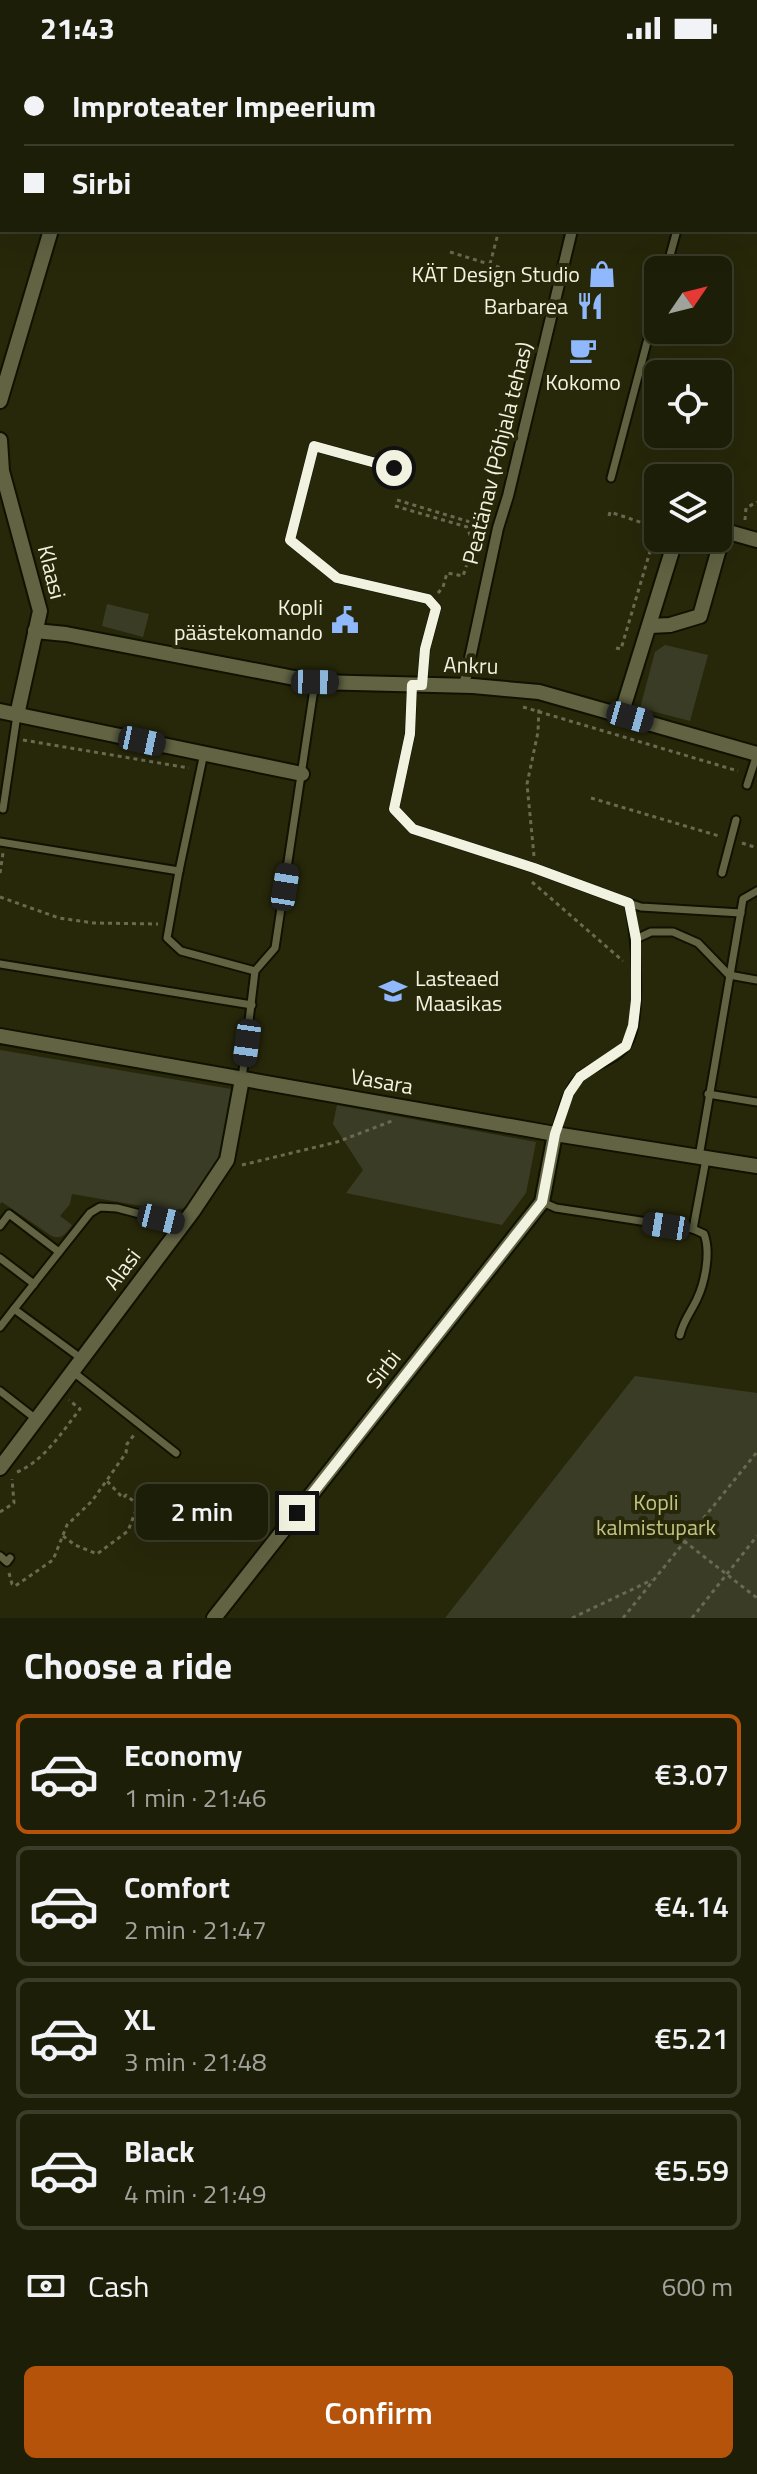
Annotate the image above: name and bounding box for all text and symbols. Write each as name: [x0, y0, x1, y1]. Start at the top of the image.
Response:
text: 21:43: [40, 5, 115, 51]
text: Improteater Impeerium: [72, 83, 376, 129]
text: Sirbi: [72, 160, 131, 206]
north arrow: [644, 256, 732, 344]
map controls: [644, 256, 732, 552]
place label: KÄT Design Studio: [411, 257, 580, 291]
shop icon: KÄT Design Studio: [587, 259, 617, 289]
place label: Barbarea: [484, 289, 568, 323]
restaurant icon: Barbarea: [575, 291, 605, 321]
cafe icon: Kokomo: [568, 335, 598, 365]
street label: Peatänav (Põhjala tehas): [453, 338, 541, 568]
button: locate: [644, 360, 732, 448]
place label: Kokomo: [545, 365, 621, 399]
route start: [376, 450, 412, 486]
button: layers: [644, 464, 732, 552]
street label: Klaasi: [29, 541, 75, 603]
place label: Kopli päästekomando: [174, 590, 323, 649]
public building icon: Kopli päästekomando: [330, 605, 360, 635]
street label: Ankru: [443, 647, 499, 683]
car: [291, 670, 339, 694]
car: [604, 699, 656, 735]
car: [116, 724, 168, 758]
car: [269, 861, 301, 913]
place label: Lasteaed Maasikas: [415, 961, 502, 1020]
school or university icon: Lasteaed Maasikas: [378, 976, 408, 1006]
car: [232, 1018, 262, 1068]
street label: Vasara: [348, 1059, 416, 1103]
car: [135, 1202, 187, 1236]
car: [640, 1210, 692, 1242]
street label: Alasi: [95, 1241, 149, 1297]
street label: Sirbi: [357, 1342, 409, 1396]
callout: 2 min: [137, 1485, 269, 1541]
park label: Kopli kalmistupark: [596, 1485, 717, 1544]
text: 2 min: [171, 1492, 233, 1531]
route end: [279, 1495, 315, 1531]
text: Choose a ride: [24, 1638, 232, 1693]
text: Economy: [124, 1732, 242, 1778]
icon: car: [28, 1738, 100, 1810]
text: €3.07: [655, 1751, 729, 1797]
text: 1 min · 21:46: [124, 1778, 267, 1817]
text: Comfort: [124, 1864, 230, 1910]
icon: car: [28, 1870, 100, 1942]
text: €4.14: [655, 1883, 729, 1929]
text: 2 min · 21:47: [124, 1910, 267, 1949]
text: XL: [124, 1996, 155, 2042]
icon: car: [28, 2002, 100, 2074]
text: €5.21: [655, 2015, 729, 2061]
text: 3 min · 21:48: [124, 2042, 267, 2081]
text: Black: [124, 2128, 195, 2174]
icon: car: [28, 2134, 100, 2206]
text: €5.59: [655, 2147, 729, 2193]
text: 4 min · 21:49: [124, 2174, 267, 2213]
text: Cash: [88, 2263, 149, 2309]
icon: cash: [24, 2264, 68, 2308]
text: 600 m: [662, 2267, 733, 2306]
button: Confirm: [24, 2366, 733, 2458]

